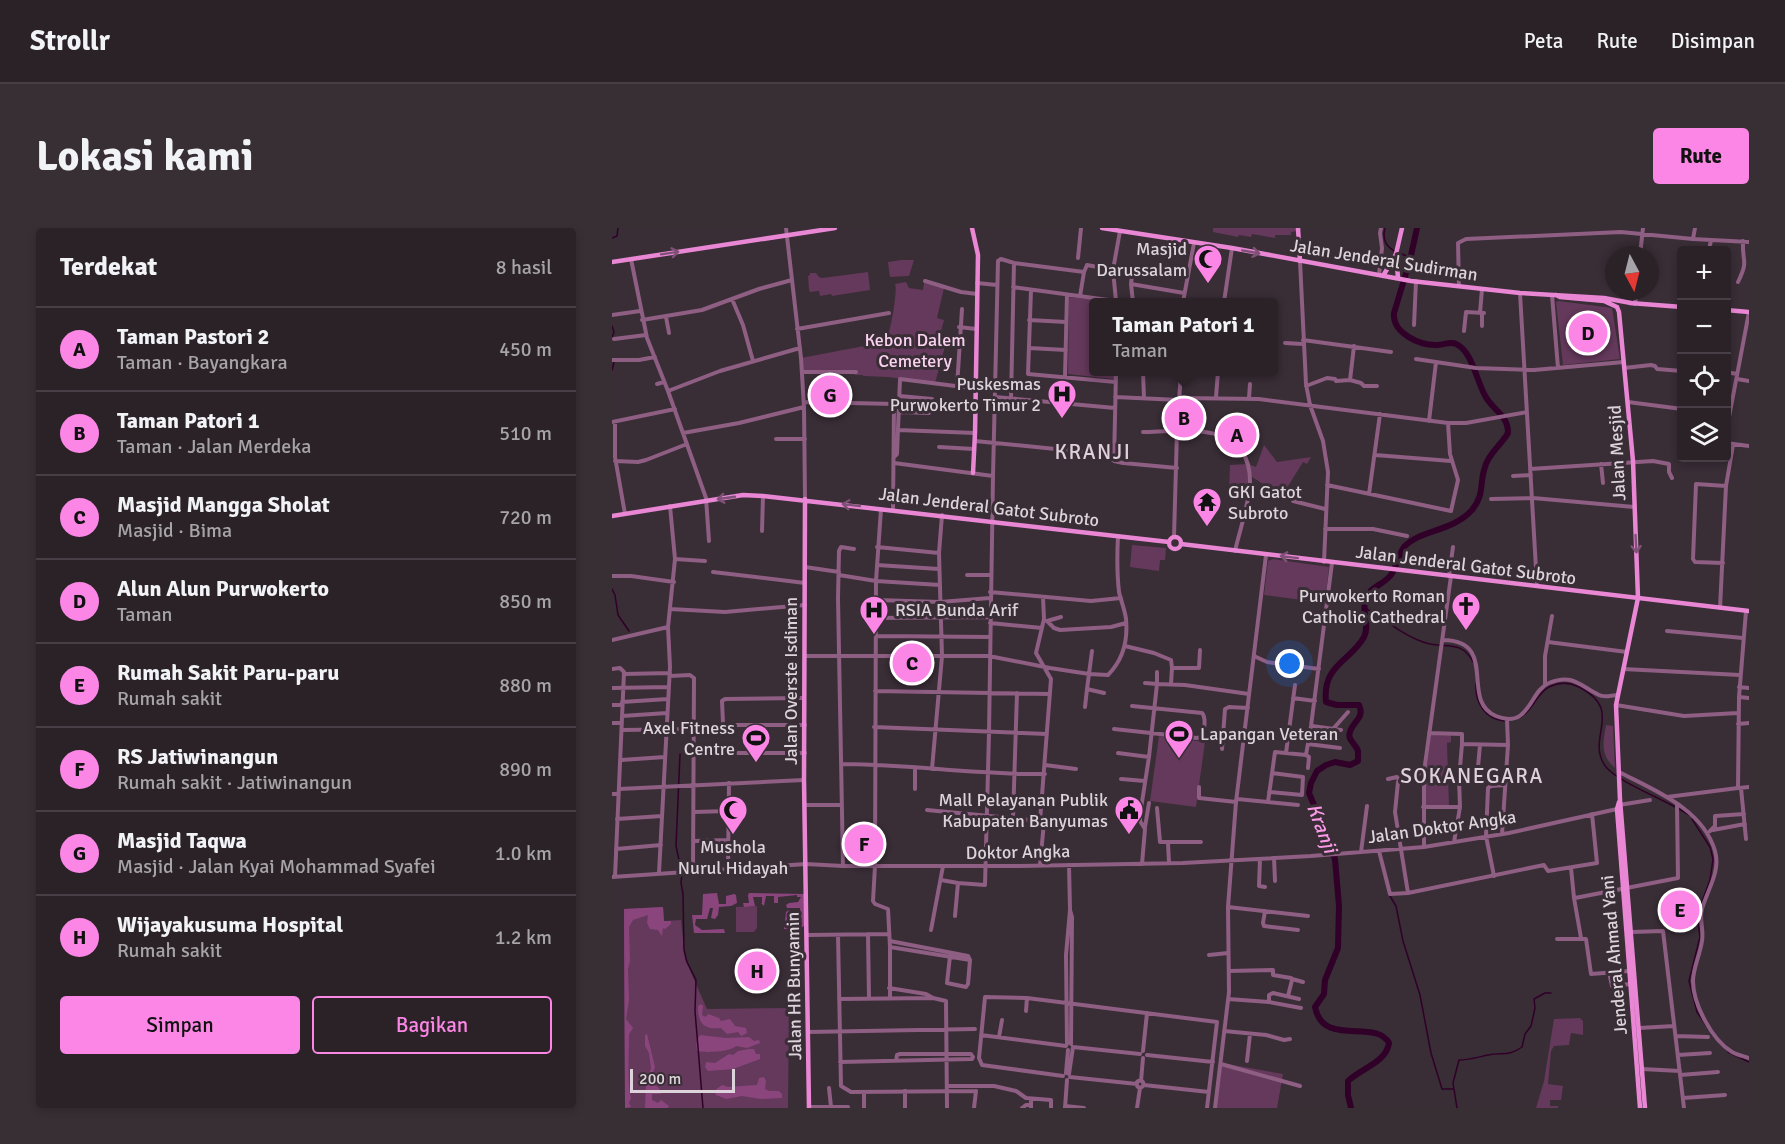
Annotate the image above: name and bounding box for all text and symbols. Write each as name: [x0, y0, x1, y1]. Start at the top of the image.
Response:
text: Strollr: [30, 24, 110, 58]
text: Peta: [1524, 28, 1564, 54]
text: Rute: [1597, 28, 1638, 54]
text: Disimpan: [1671, 28, 1755, 54]
button: Rute: [1653, 128, 1749, 184]
text: Lokasi kami: [36, 131, 254, 182]
street label: Jalan Jenderal Sudirman: [1289, 234, 1479, 286]
place label: Masjid Darussalam: [1096, 238, 1187, 281]
mosque icon: Masjid Darussalam: [1192, 243, 1224, 285]
north arrow: [1605, 246, 1659, 300]
map controls: [1677, 246, 1731, 462]
button: +: [1677, 246, 1731, 300]
one-way arrow: [1241, 247, 1261, 258]
one-way arrow: [659, 248, 679, 259]
text: Terdekat: [60, 251, 157, 283]
text: 8 hasil: [496, 255, 552, 280]
popup: [1089, 298, 1278, 376]
button: −: [1677, 300, 1731, 354]
pin: D: [1568, 310, 1608, 356]
text: Taman Patori 1: [1112, 311, 1255, 338]
text: Taman Pastori 2: [117, 323, 269, 350]
park label: Kebon Dalem Cemetery: [864, 329, 966, 372]
text: A: [73, 337, 86, 362]
text: 450 m: [499, 337, 552, 362]
text: Taman: [1112, 338, 1168, 363]
text: Taman · Bayangkara: [117, 350, 288, 375]
button: locate: [1677, 354, 1731, 408]
pin: G: [810, 372, 850, 418]
place label: Puskesmas Purwokerto Timur 2: [890, 373, 1041, 416]
hospital icon: Puskesmas Purwokerto Timur 2: [1046, 378, 1078, 420]
pin: B: [1164, 396, 1204, 441]
street label: Jalan Mesjid: [1604, 405, 1630, 501]
text: Taman Patori 1: [117, 407, 260, 434]
button: layers: [1677, 408, 1731, 462]
pin: A: [1218, 412, 1256, 458]
text: B: [73, 421, 86, 446]
text: 510 m: [499, 421, 552, 446]
text: Taman · Jalan Merdeka: [117, 434, 311, 459]
district label: KRANJI: [1055, 439, 1131, 465]
place label: GKI Gatot Subroto: [1228, 481, 1302, 524]
street label: Jalan Jenderal Gatot Subroto: [878, 483, 1100, 531]
temple icon: GKI Gatot Subroto: [1191, 486, 1223, 528]
text: Masjid Mangga Sholat: [117, 491, 330, 518]
one-way arrow: [717, 492, 736, 503]
one-way arrow: [842, 499, 861, 510]
text: C: [73, 505, 86, 530]
text: 720 m: [499, 505, 552, 530]
text: Masjid · Bima: [117, 518, 232, 543]
one-way arrow: [1630, 533, 1641, 553]
street label: Jalan Jenderal Gatot Subroto: [1355, 541, 1577, 589]
one-way arrow: [1279, 552, 1299, 563]
text: Alun Alun Purwokerto: [117, 575, 329, 602]
place label: Purwokerto Roman Catholic Cathedral: [1299, 585, 1445, 628]
text: D: [73, 589, 86, 614]
text: 850 m: [499, 589, 552, 614]
church icon: Purwokerto Roman Catholic Cathedral: [1450, 590, 1482, 632]
hospital icon: RSIA Bunda Arif: [858, 594, 890, 636]
street label: Jalan Overste Isdiman: [780, 597, 802, 765]
place label: RSIA Bunda Arif: [895, 599, 1019, 621]
text: Taman: [117, 602, 173, 627]
pin: C: [892, 640, 932, 686]
your location: [1275, 649, 1304, 678]
text: Rumah Sakit Paru-paru: [117, 659, 339, 686]
text: E: [74, 673, 85, 698]
text: 880 m: [499, 673, 552, 698]
text: Rumah sakit: [117, 686, 222, 711]
place label: Axel Fitness Centre: [643, 717, 735, 760]
sports icon: Lapangan Veteran: [1163, 718, 1195, 760]
sports icon: Axel Fitness Centre: [740, 722, 772, 764]
place label: Lapangan Veteran: [1200, 723, 1338, 745]
text: RS Jatiwinangun: [117, 743, 278, 770]
text: F: [74, 757, 85, 782]
text: 890 m: [499, 757, 552, 782]
district label: SOKANEGARA: [1400, 763, 1544, 789]
text: Rumah sakit · Jatiwinangun: [117, 770, 352, 795]
place label: Mall Pelayanan Publik Kabupaten Banyumas: [939, 789, 1108, 832]
mosque icon: Mushola Nurul Hidayah: [717, 794, 749, 836]
public building icon: Mall Pelayanan Publik Kabupaten Banyumas: [1113, 794, 1145, 836]
water label: Kranji: [1301, 800, 1343, 858]
street label: Jalan Doktor Angka: [1366, 806, 1518, 848]
pin: F: [844, 822, 884, 866]
text: Masjid Taqwa: [117, 827, 247, 854]
place label: Mushola Nurul Hidayah: [678, 836, 788, 879]
street label: Doktor Angka: [966, 840, 1070, 864]
text: G: [73, 841, 86, 866]
text: 1.0 km: [495, 841, 552, 866]
text: Masjid · Jalan Kyai Mohammad Syafei: [117, 854, 436, 879]
street label: Jenderal Ahmad Yani: [1596, 874, 1632, 1036]
pin: E: [1660, 888, 1700, 932]
text: Wijayakusuma Hospital: [117, 911, 343, 938]
street label: Jalan HR Bunyamin: [782, 912, 806, 1060]
text: H: [73, 925, 86, 950]
text: 1.2 km: [495, 925, 552, 950]
text: Rumah sakit: [117, 938, 222, 963]
pin: H: [738, 948, 776, 994]
button: Simpan: [60, 996, 300, 1054]
button: Bagikan: [312, 996, 552, 1054]
scale bar: [630, 1066, 735, 1094]
text: 200 m: [639, 1069, 681, 1089]

